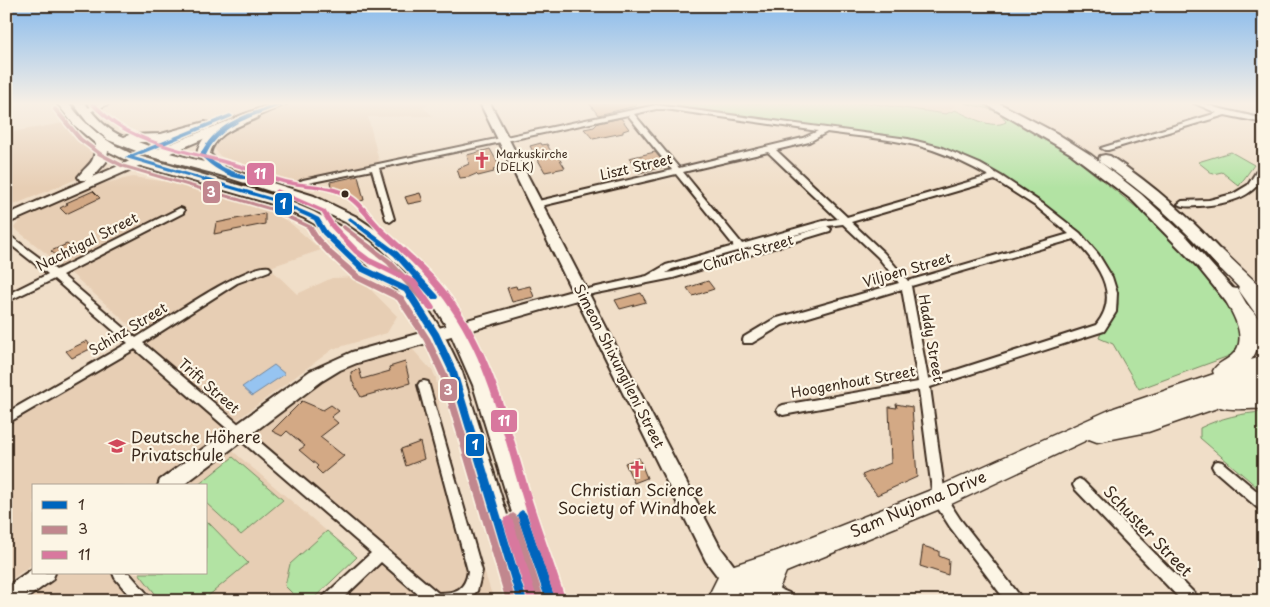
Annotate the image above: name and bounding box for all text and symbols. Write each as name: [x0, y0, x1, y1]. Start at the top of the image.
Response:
place label: Markuskirche (DELK): [496, 145, 568, 175]
street label: Liszt Street: [598, 148, 674, 185]
church icon: Markuskirche (DELK): [472, 150, 492, 170]
line badge: 11: [246, 162, 275, 186]
text: 11: [254, 163, 266, 184]
line badge: 3: [202, 180, 221, 204]
text: 3: [206, 181, 216, 202]
unlabelled marker: [340, 189, 350, 199]
line badge: 1: [274, 192, 293, 216]
text: 1: [280, 193, 287, 214]
street label: Nachtigal Street: [32, 207, 142, 276]
street label: Church Street: [700, 229, 796, 276]
street label: Viljoen Street: [860, 247, 954, 292]
street label: Simeon Shixungileni Street: [569, 280, 670, 452]
street label: Haddy Street: [913, 292, 950, 384]
street label: Schinz Street: [85, 297, 171, 360]
street label: Trift Street: [174, 353, 245, 418]
street label: Hoogenhout Street: [789, 360, 917, 403]
line badge: 3: [439, 378, 458, 402]
text: 3: [443, 379, 453, 400]
line badge: 11: [490, 409, 518, 433]
text: 11: [498, 410, 510, 431]
place label: Deutsche Höhere Privatschule: [131, 424, 261, 466]
line badge: 1: [465, 433, 485, 457]
text: 1: [472, 434, 479, 455]
school or university icon: Deutsche Höhere Privatschule: [107, 436, 127, 456]
church icon: Christian Science Society of Windhoek: [627, 459, 647, 479]
street label: Sam Nujoma Drive: [846, 464, 989, 543]
place label: Christian Science Society of Windhoek: [558, 477, 716, 519]
street label: Schuster Street: [1099, 479, 1199, 582]
legend: [32, 484, 208, 574]
text: 1: [78, 492, 85, 515]
text: 3: [78, 516, 88, 539]
text: 11: [78, 542, 91, 565]

